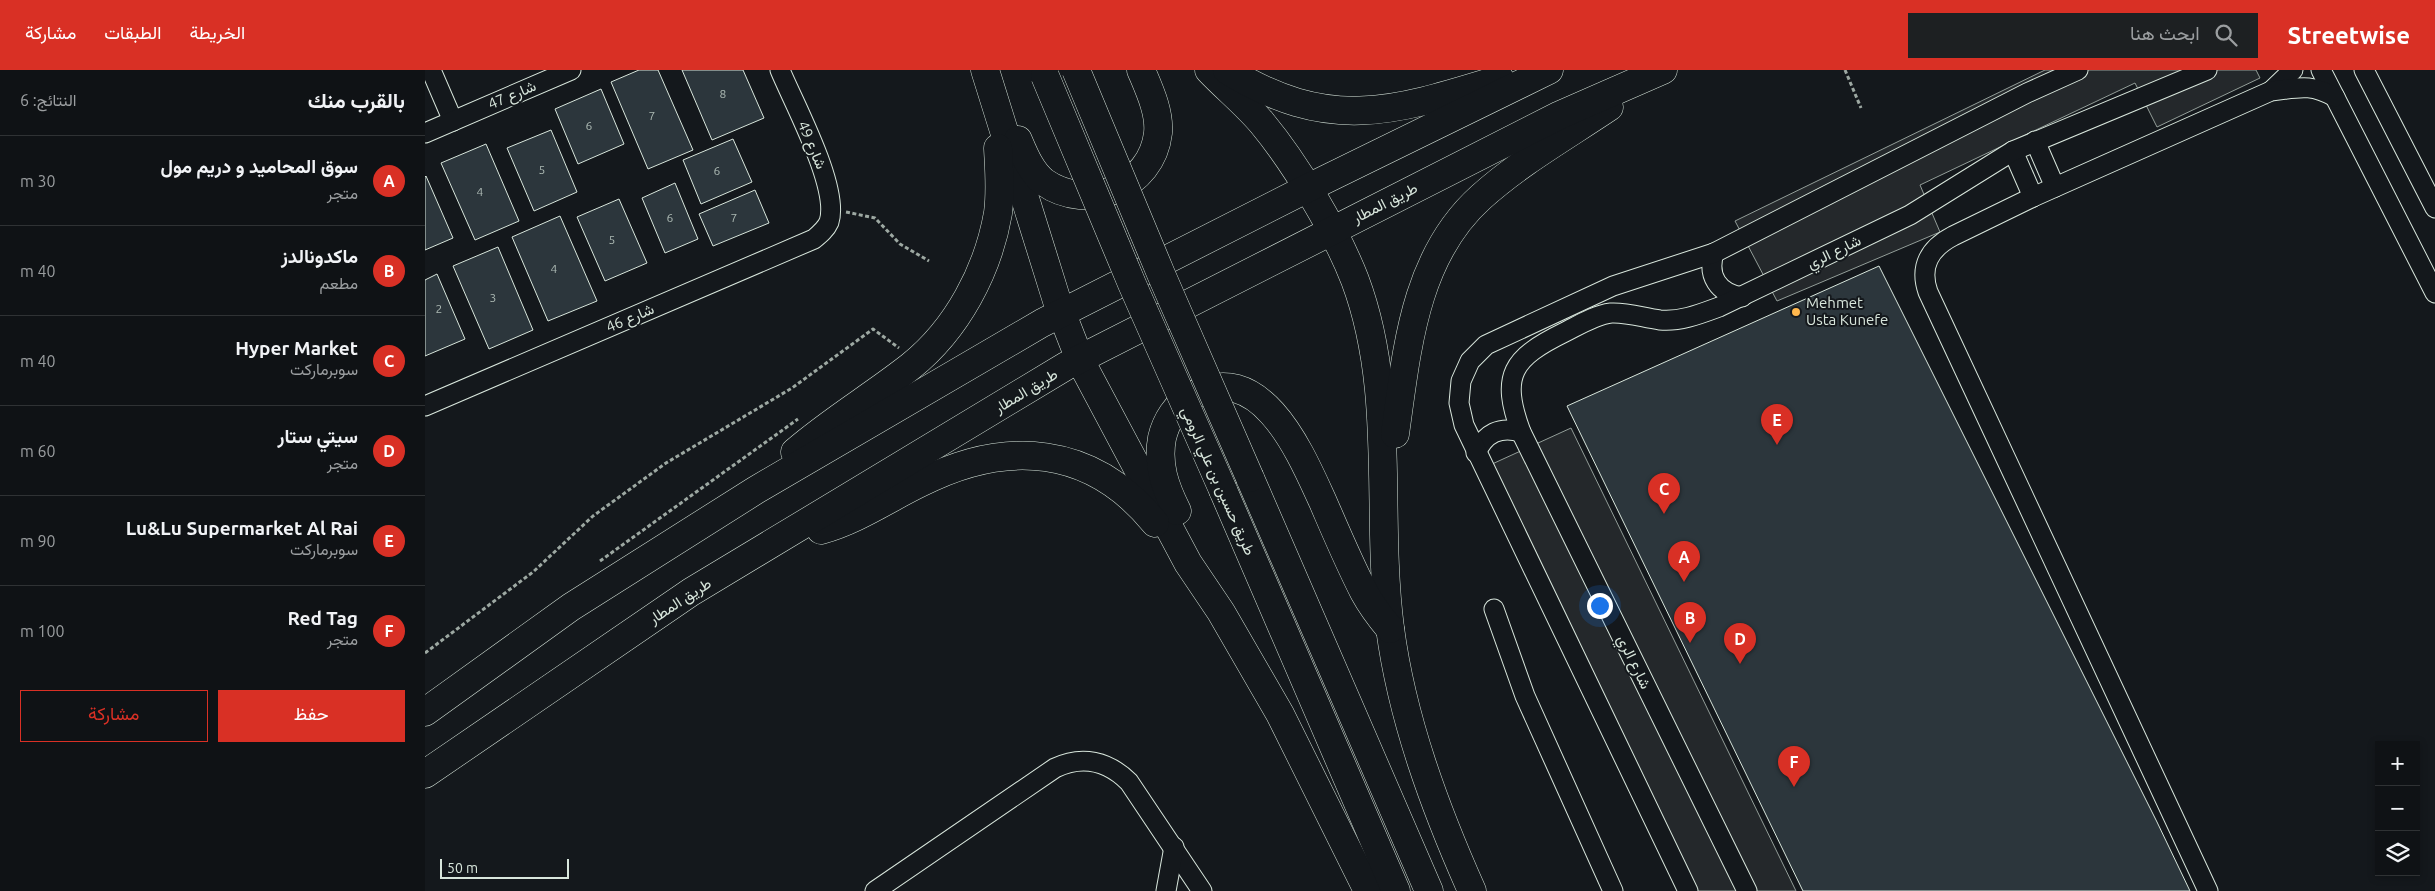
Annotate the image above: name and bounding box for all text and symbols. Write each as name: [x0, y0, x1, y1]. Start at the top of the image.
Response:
search box: [1908, 13, 2258, 58]
icon: search: [2212, 21, 2240, 49]
text: مشاركة: [25, 22, 76, 42]
text: الطبقات: [104, 22, 161, 42]
text: الخريطة: [189, 22, 245, 42]
text: ابحث هنا: [2130, 22, 2200, 44]
text: Streetwise: [2288, 22, 2410, 49]
street label: شارع 47: [485, 77, 540, 115]
house number: 8: [720, 87, 727, 100]
text: بالقرب منك: [308, 88, 405, 112]
text: النتائج: 6: [20, 91, 77, 109]
house number: 7: [649, 109, 655, 122]
street label: شارع 49: [792, 118, 830, 173]
house number: 6: [586, 119, 593, 132]
text: سوق المحاميد و دريم مول: [160, 155, 358, 177]
house number: 5: [539, 163, 545, 176]
house number: 6: [714, 164, 721, 177]
text: 30 m: [20, 172, 56, 190]
text: A: [383, 172, 395, 190]
street label: طريق المطار: [1348, 179, 1421, 228]
text: متجر: [327, 184, 358, 202]
house number: 4: [477, 185, 484, 198]
house number: 6: [667, 211, 674, 224]
house number: 7: [731, 211, 737, 224]
street label: شارع الري: [1804, 231, 1866, 276]
house number: 5: [609, 233, 615, 246]
text: ماكدونالدز: [281, 245, 358, 267]
text: 40 m: [20, 262, 56, 280]
text: B: [384, 262, 394, 280]
house number: 4: [551, 262, 558, 275]
text: مطعم: [319, 274, 358, 292]
house number: 3: [490, 291, 496, 304]
place label: Mehmet Usta Kunefe: [1806, 294, 1888, 328]
street label: شارع 46: [603, 300, 658, 338]
house number: 2: [436, 302, 442, 315]
marker: Mehmet Usta Kunefe: [1790, 306, 1802, 318]
text: Hyper Market: [235, 337, 358, 359]
text: 40 m: [20, 352, 56, 370]
text: C: [384, 352, 394, 370]
text: سوبرماركت: [290, 360, 358, 378]
street label: طريق المطار: [990, 365, 1062, 418]
street label: طريق حسين بن علي الرومي: [1173, 404, 1259, 560]
pin: E: [1761, 404, 1793, 445]
text: سيتي ستار: [278, 425, 358, 447]
text: 60 m: [20, 442, 56, 460]
text: D: [383, 442, 395, 460]
text: متجر: [327, 454, 358, 472]
pin: C: [1648, 473, 1680, 514]
text: Lu&Lu Supermarket Al Rai: [126, 517, 358, 539]
text: 90 m: [20, 532, 56, 550]
text: E: [384, 532, 394, 550]
text: سوبرماركت: [290, 540, 358, 558]
pin: A: [1668, 541, 1700, 582]
street label: طريق المطار: [645, 574, 715, 629]
your location: [1587, 593, 1613, 619]
pin: B: [1674, 602, 1706, 643]
text: Red Tag: [287, 607, 358, 629]
text: 100 m: [20, 622, 65, 640]
text: F: [385, 622, 394, 640]
pin: D: [1724, 623, 1756, 664]
text: متجر: [327, 630, 358, 648]
street label: شارع الري: [1610, 632, 1655, 694]
button: مشاركة: [20, 690, 208, 742]
button: حفظ: [218, 690, 405, 742]
map controls: [2375, 741, 2420, 876]
button: +: [2375, 741, 2420, 786]
pin: F: [1778, 746, 1810, 787]
button: −: [2375, 786, 2420, 831]
button: layers: [2375, 831, 2420, 876]
scale bar: [440, 856, 569, 879]
text: 50 m: [447, 860, 478, 876]

